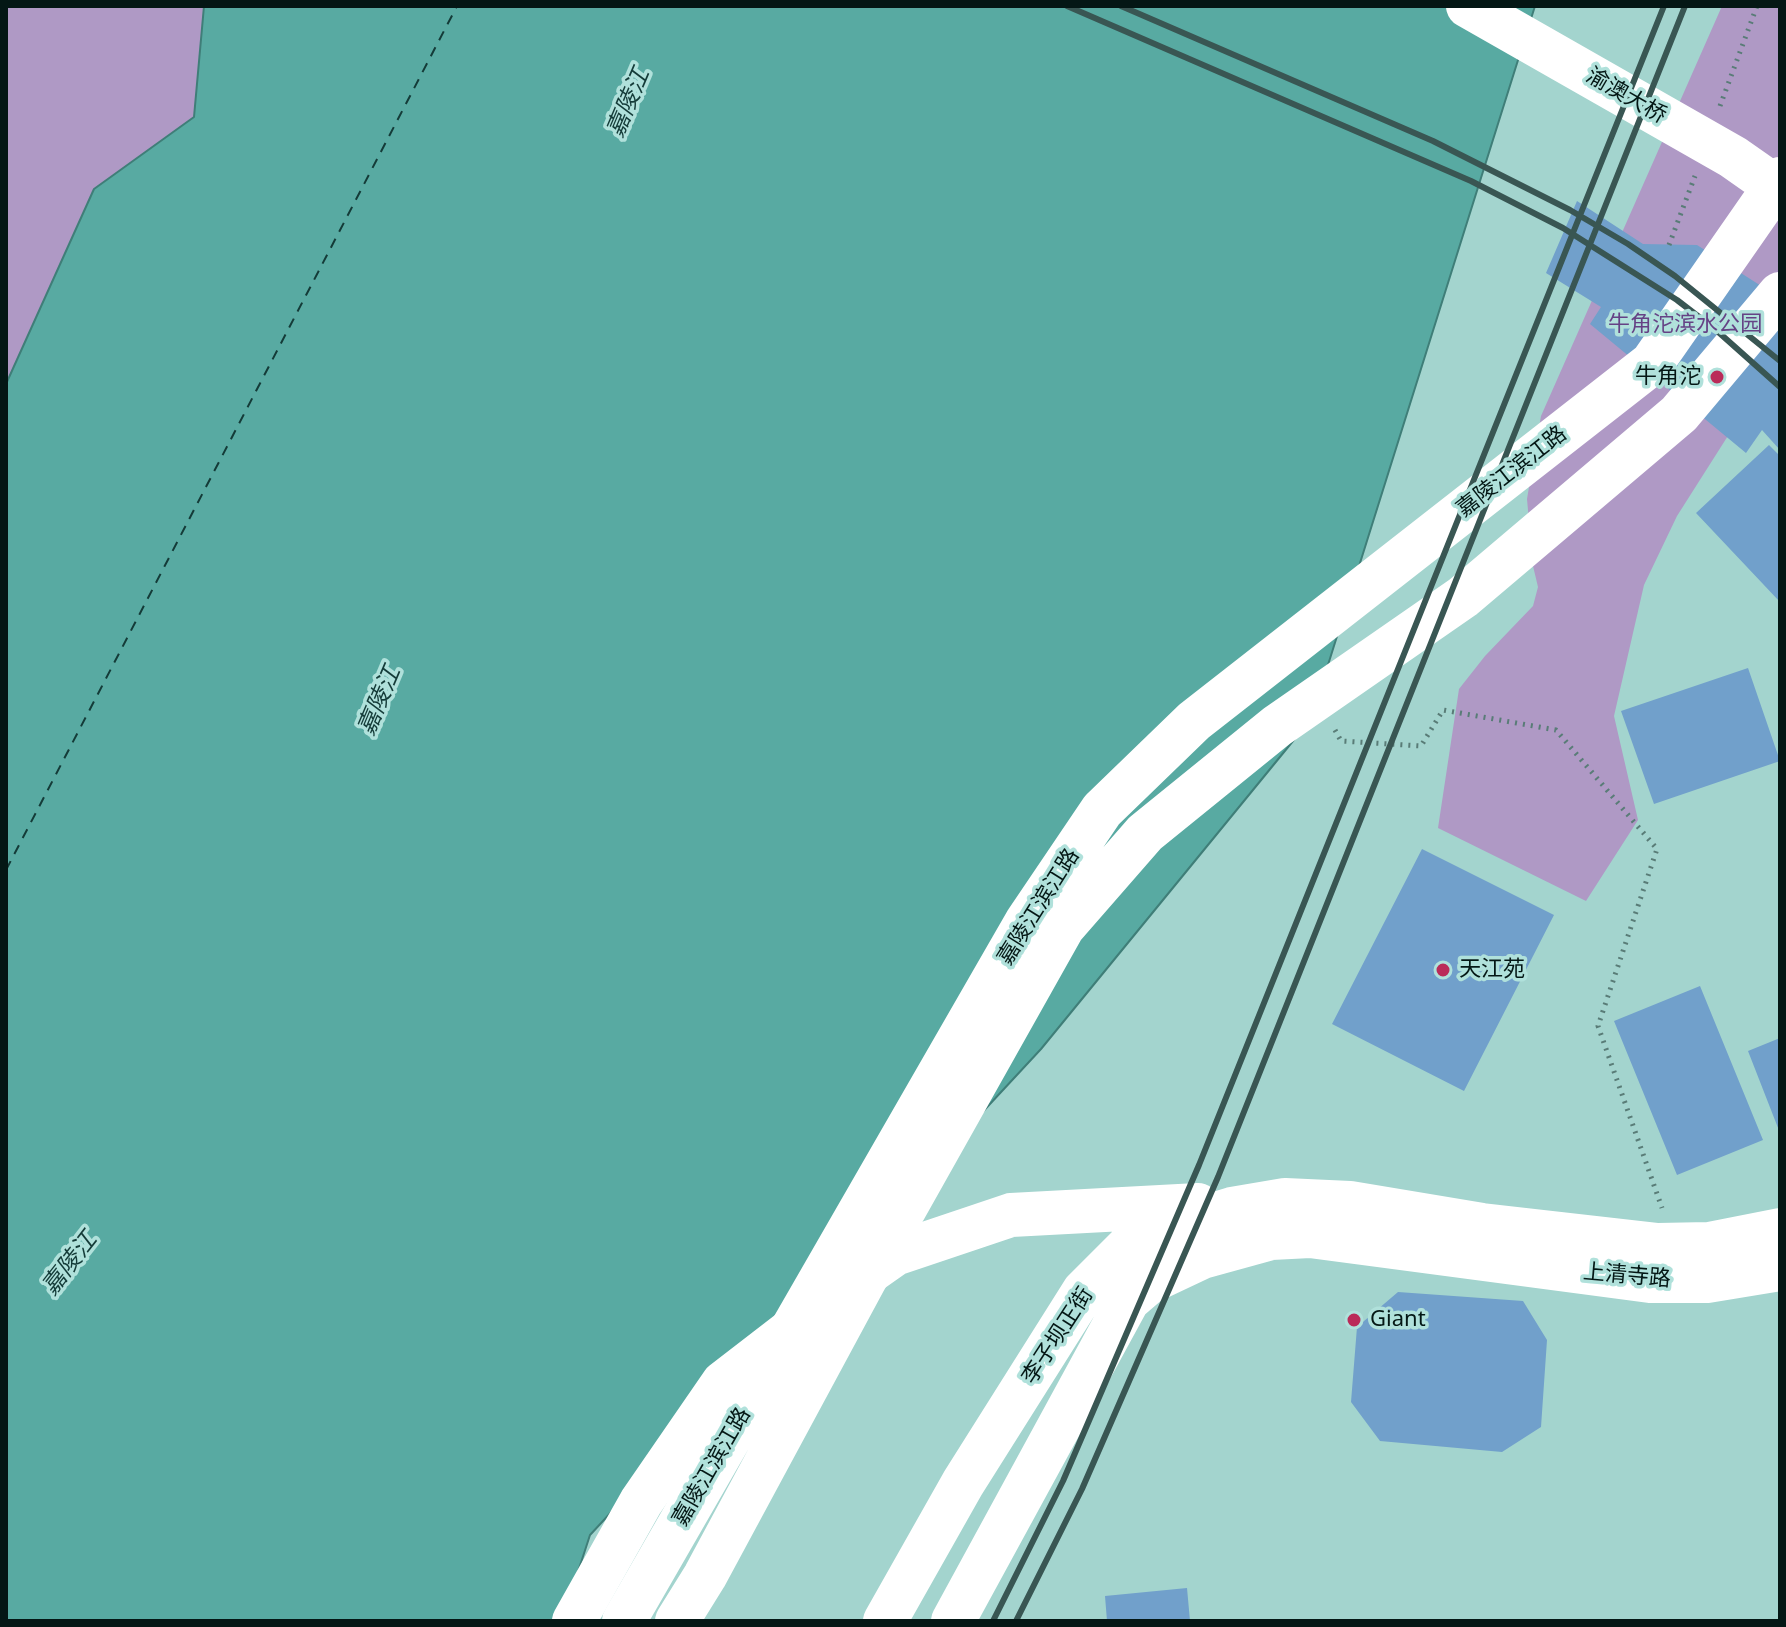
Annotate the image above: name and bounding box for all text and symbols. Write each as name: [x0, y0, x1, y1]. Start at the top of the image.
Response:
street label: 渝澳大桥: [1581, 63, 1671, 129]
water label: 嘉陵江: [602, 64, 656, 142]
park label: 牛角沱滨水公园: [1608, 312, 1762, 338]
place label: 牛角沱: [1635, 364, 1701, 390]
marker: 牛角沱: [1708, 368, 1726, 386]
street label: 嘉陵江滨江路: [1452, 421, 1572, 523]
water label: 嘉陵江: [353, 662, 407, 740]
street label: 嘉陵江滨江路: [993, 844, 1085, 970]
place label: 天江苑: [1459, 957, 1525, 983]
marker: 天江苑: [1434, 961, 1452, 979]
water label: 嘉陵江: [36, 1227, 104, 1301]
street label: 上清寺路: [1582, 1259, 1672, 1293]
street label: 李子坝正街: [1017, 1283, 1099, 1389]
place label: Giant: [1370, 1307, 1426, 1333]
marker: Giant: [1345, 1311, 1363, 1329]
street label: 嘉陵江滨江路: [668, 1403, 756, 1531]

